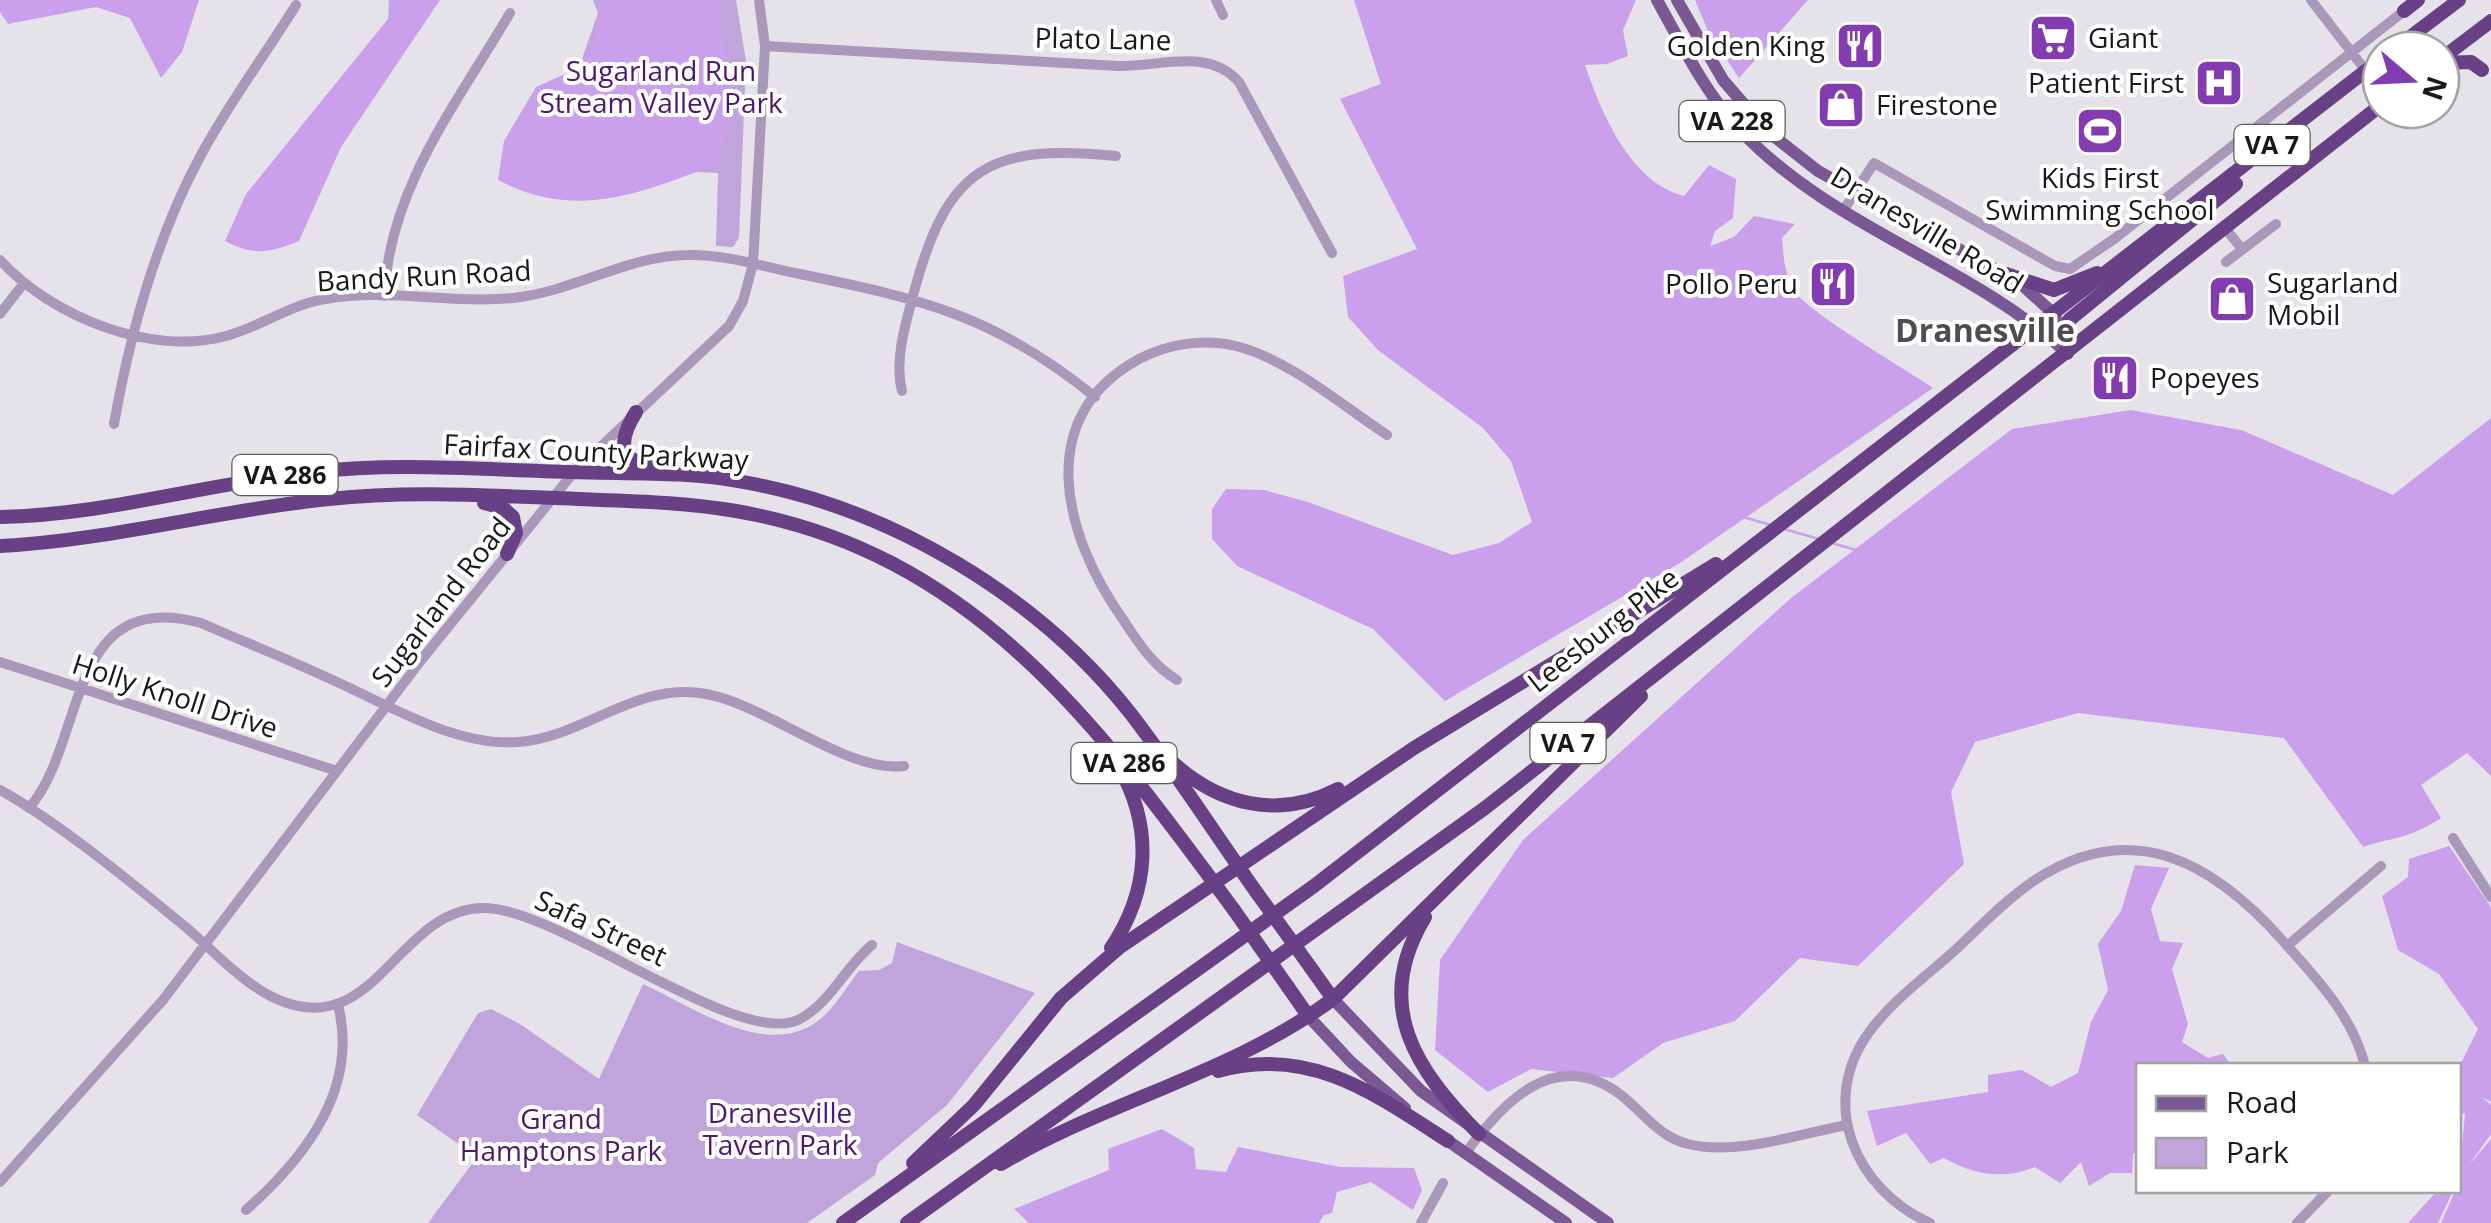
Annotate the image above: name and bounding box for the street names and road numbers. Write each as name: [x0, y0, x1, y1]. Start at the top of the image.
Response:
street label: Plato Lane: [1034, 18, 1172, 58]
road number: VA 228: [1680, 101, 1784, 141]
road number: VA 7: [2234, 125, 2310, 165]
street label: Dranesville Road: [1824, 157, 2031, 302]
street label: Bandy Run Road: [316, 250, 532, 300]
street label: Fairfax County Parkway: [443, 424, 750, 478]
road number: VA 286: [232, 455, 338, 495]
street label: Sugarland Road: [362, 509, 519, 694]
street label: Leesburg Pike: [1519, 558, 1686, 700]
street label: Holly Knoll Drive: [68, 644, 283, 746]
road number: VA 7: [1530, 723, 1606, 763]
road number: VA 286: [1072, 743, 1176, 783]
street label: Safa Street: [529, 880, 674, 974]

